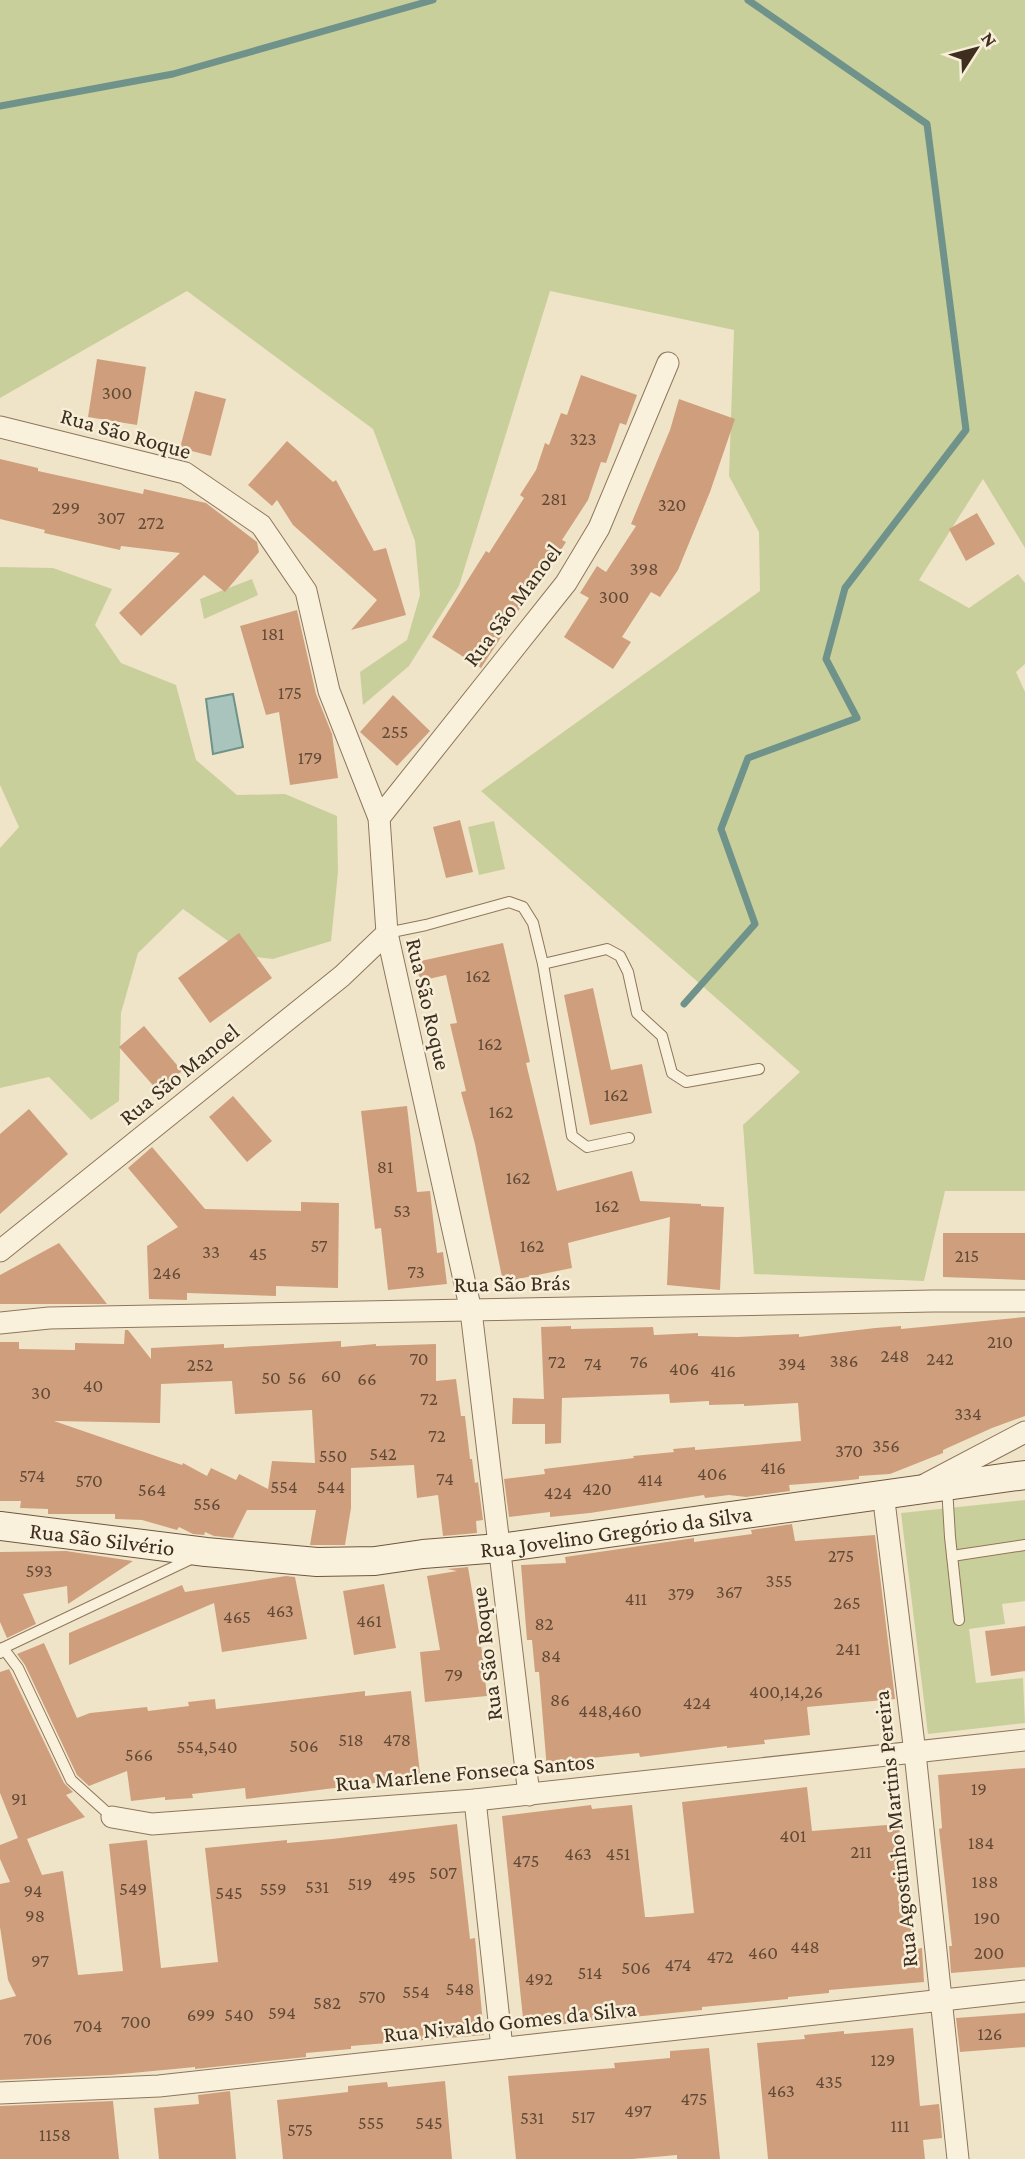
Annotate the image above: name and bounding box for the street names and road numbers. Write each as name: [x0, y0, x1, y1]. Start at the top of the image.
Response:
street label: Rua São Roque: [58, 402, 194, 464]
street label: Rua São Manoel: [458, 539, 566, 671]
street label: Rua São Roque: [401, 935, 457, 1073]
street label: Rua São Manoel: [114, 1018, 244, 1130]
street label: Rua São Brás: [453, 1269, 571, 1297]
street label: Rua Jovelino Gregório da Silva: [479, 1500, 754, 1563]
street label: Rua São Silvério: [28, 1517, 176, 1561]
street label: Rua São Roque: [465, 1586, 507, 1722]
street label: Rua Agostinho Martins Pereira: [867, 1689, 922, 1969]
street label: Rua Marlene Fonseca Santos: [334, 1748, 596, 1796]
street label: Rua Nivaldo Gomes da Silva: [382, 1995, 638, 2047]

